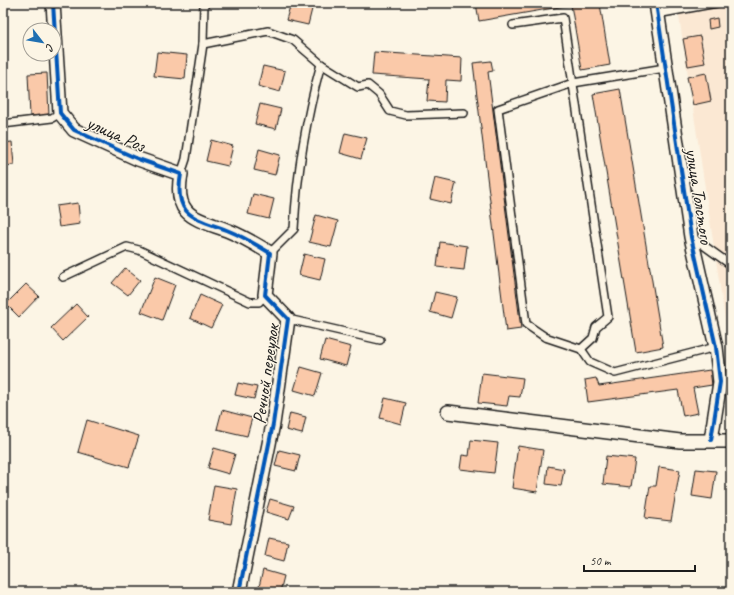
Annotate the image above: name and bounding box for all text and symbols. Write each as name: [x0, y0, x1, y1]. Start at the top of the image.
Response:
north arrow: [22, 22, 62, 62]
text: С: [42, 41, 58, 54]
street label: улица Роз: [82, 110, 150, 158]
street label: улица Толстого: [679, 145, 719, 247]
street label: Речной переулок: [247, 321, 285, 426]
scale bar: [584, 547, 695, 573]
text: 50 m: [590, 553, 612, 569]

